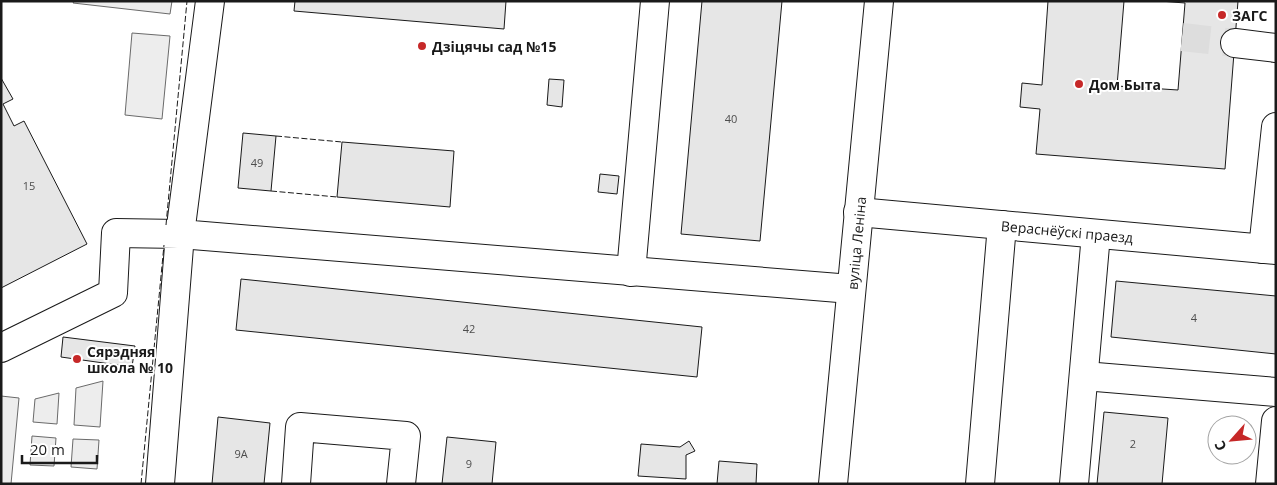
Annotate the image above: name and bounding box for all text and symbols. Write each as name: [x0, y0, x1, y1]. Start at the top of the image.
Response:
place label: ЗАГС: [1232, 6, 1268, 25]
marker: ЗАГС: [1216, 9, 1228, 21]
place label: Дзіцячы сад №15: [432, 37, 556, 56]
marker: Дзіцячы сад №15: [416, 40, 428, 52]
place label: Дом Быта: [1089, 75, 1161, 94]
marker: Дом Быта: [1073, 78, 1085, 90]
house number: 40: [725, 111, 737, 126]
house number: 49: [251, 155, 263, 170]
house number: 15: [23, 178, 35, 193]
street label: вуліца Леніна: [842, 196, 870, 291]
street label: Вераснёўскі праезд: [1000, 216, 1134, 246]
house number: 4: [1191, 310, 1198, 325]
house number: 42: [463, 321, 475, 336]
place label: Сярэдняя школа № 10: [87, 342, 173, 377]
marker: Сярэдняя школа № 10: [71, 353, 83, 365]
north arrow: [1207, 415, 1257, 465]
scale bar: [22, 432, 98, 464]
house number: 2: [1130, 436, 1136, 451]
text: С: [1209, 438, 1230, 454]
text: 20 m: [30, 439, 65, 459]
house number: 9А: [234, 446, 248, 461]
house number: 9: [466, 456, 472, 471]

